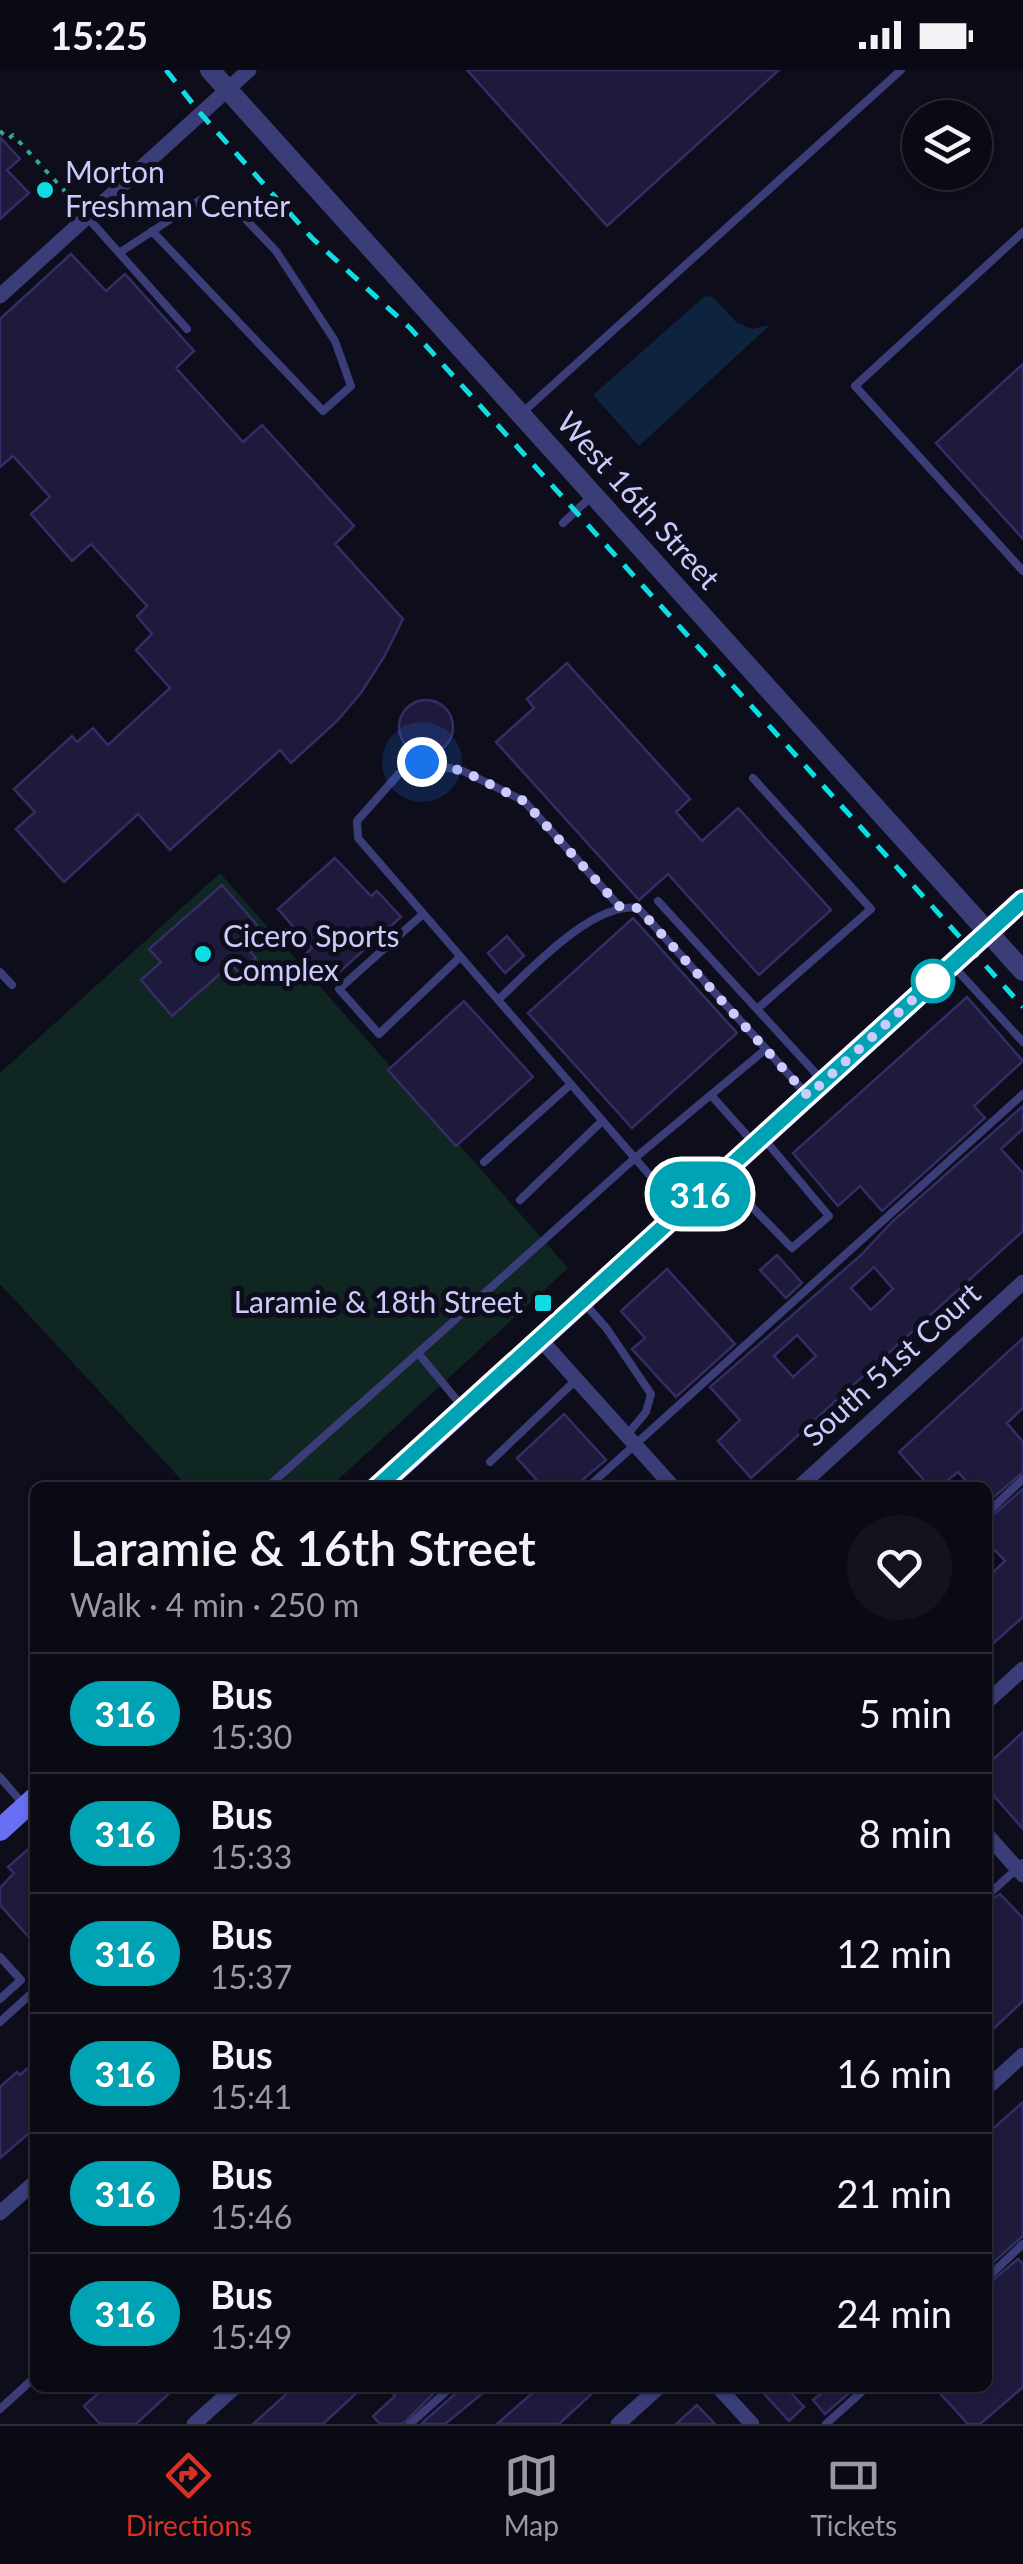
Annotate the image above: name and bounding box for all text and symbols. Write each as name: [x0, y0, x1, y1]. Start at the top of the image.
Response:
text: 15:25: [50, 12, 148, 58]
map controls: [902, 100, 992, 190]
button: layers: [902, 100, 992, 190]
place label: Morton Freshman Center: [65, 153, 290, 223]
marker: Morton Freshman Center: [34, 179, 56, 201]
street label: West 16th Street: [551, 404, 729, 596]
your location: [397, 737, 447, 787]
place label: Cicero Sports Complex: [223, 917, 400, 987]
marker: Cicero Sports Complex: [192, 943, 214, 965]
unlabelled marker: [912, 960, 954, 1002]
line badge: 316: [642, 1162, 758, 1226]
text: 316: [670, 1173, 730, 1215]
street label: South 51st Court: [794, 1274, 987, 1453]
place label: Laramie & 18th Street: [234, 1283, 523, 1319]
marker: Laramie & 18th Street: [532, 1292, 554, 1314]
button: heart: [847, 1515, 952, 1620]
text: Laramie & 16th Street: [70, 1519, 536, 1576]
text: Walk · 4 min · 250 m: [70, 1585, 359, 1624]
text: Bus: [210, 1671, 273, 1717]
text: 5 min: [859, 1690, 952, 1736]
text: 316: [95, 1692, 155, 1734]
text: 15:30: [210, 1717, 292, 1756]
text: Bus: [210, 1791, 273, 1837]
text: 8 min: [859, 1810, 952, 1856]
text: 316: [95, 1812, 155, 1854]
text: 15:33: [210, 1837, 292, 1876]
text: Bus: [210, 1911, 273, 1957]
text: 12 min: [837, 1930, 952, 1976]
text: 316: [95, 1932, 155, 1974]
text: 15:37: [210, 1957, 292, 1996]
text: Bus: [210, 2031, 273, 2077]
text: 16 min: [837, 2050, 952, 2096]
text: 316: [95, 2052, 155, 2094]
text: 15:41: [210, 2077, 292, 2116]
text: Bus: [210, 2151, 273, 2197]
text: 21 min: [837, 2170, 952, 2216]
text: 316: [95, 2172, 155, 2214]
text: 15:46: [210, 2197, 292, 2236]
text: Bus: [210, 2271, 273, 2317]
text: 24 min: [837, 2290, 952, 2336]
text: 316: [95, 2292, 155, 2334]
text: 15:49: [210, 2317, 292, 2356]
tab: Directions: [126, 2448, 252, 2542]
tab: Map: [504, 2448, 559, 2542]
tab: Tickets: [810, 2448, 897, 2542]

